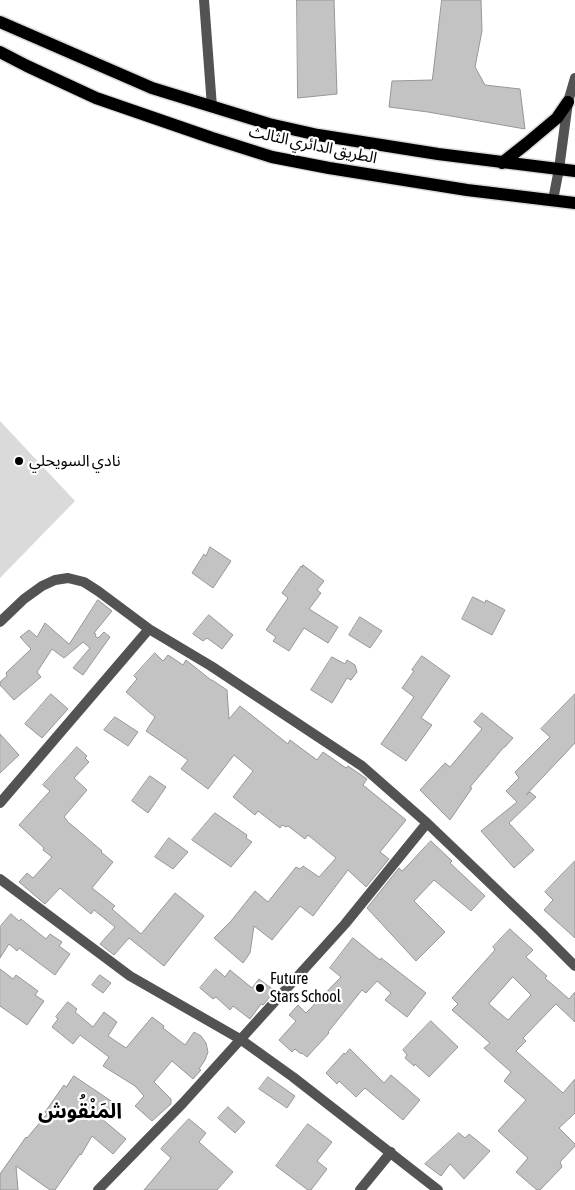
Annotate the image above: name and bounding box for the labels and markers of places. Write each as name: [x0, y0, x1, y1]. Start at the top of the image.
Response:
place label: نادي السويحلي: [29, 451, 121, 471]
marker: نادي السويحلي: [13, 455, 25, 467]
place label: Future Stars School: [270, 969, 341, 1007]
marker: Future Stars School: [254, 982, 266, 994]

